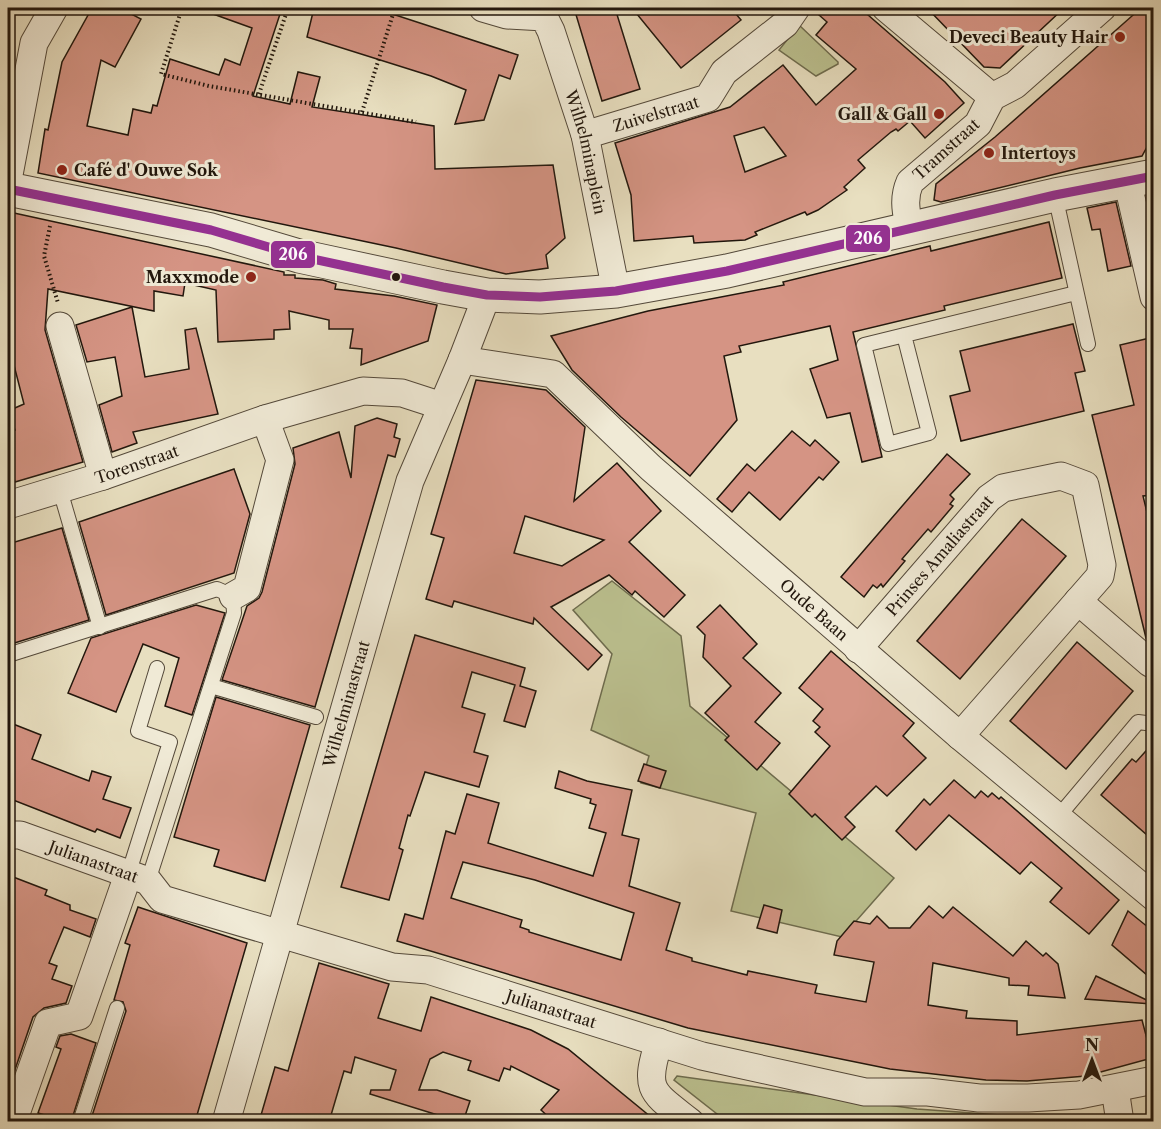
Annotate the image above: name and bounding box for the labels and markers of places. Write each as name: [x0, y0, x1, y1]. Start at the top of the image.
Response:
place label: Deveci Beauty Hair: [949, 27, 1108, 47]
marker: Deveci Beauty Hair: [1113, 30, 1127, 44]
place label: Gall & Gall: [838, 104, 927, 124]
marker: Gall & Gall: [932, 107, 946, 121]
place label: Intertoys: [1001, 143, 1076, 163]
marker: Intertoys: [982, 146, 996, 160]
place label: Café d' Ouwe Sok: [74, 160, 218, 180]
marker: Café d' Ouwe Sok: [55, 163, 69, 177]
place label: Maxxmode: [146, 267, 239, 287]
marker: Maxxmode: [244, 270, 258, 284]
unlabelled marker: [390, 271, 402, 283]

